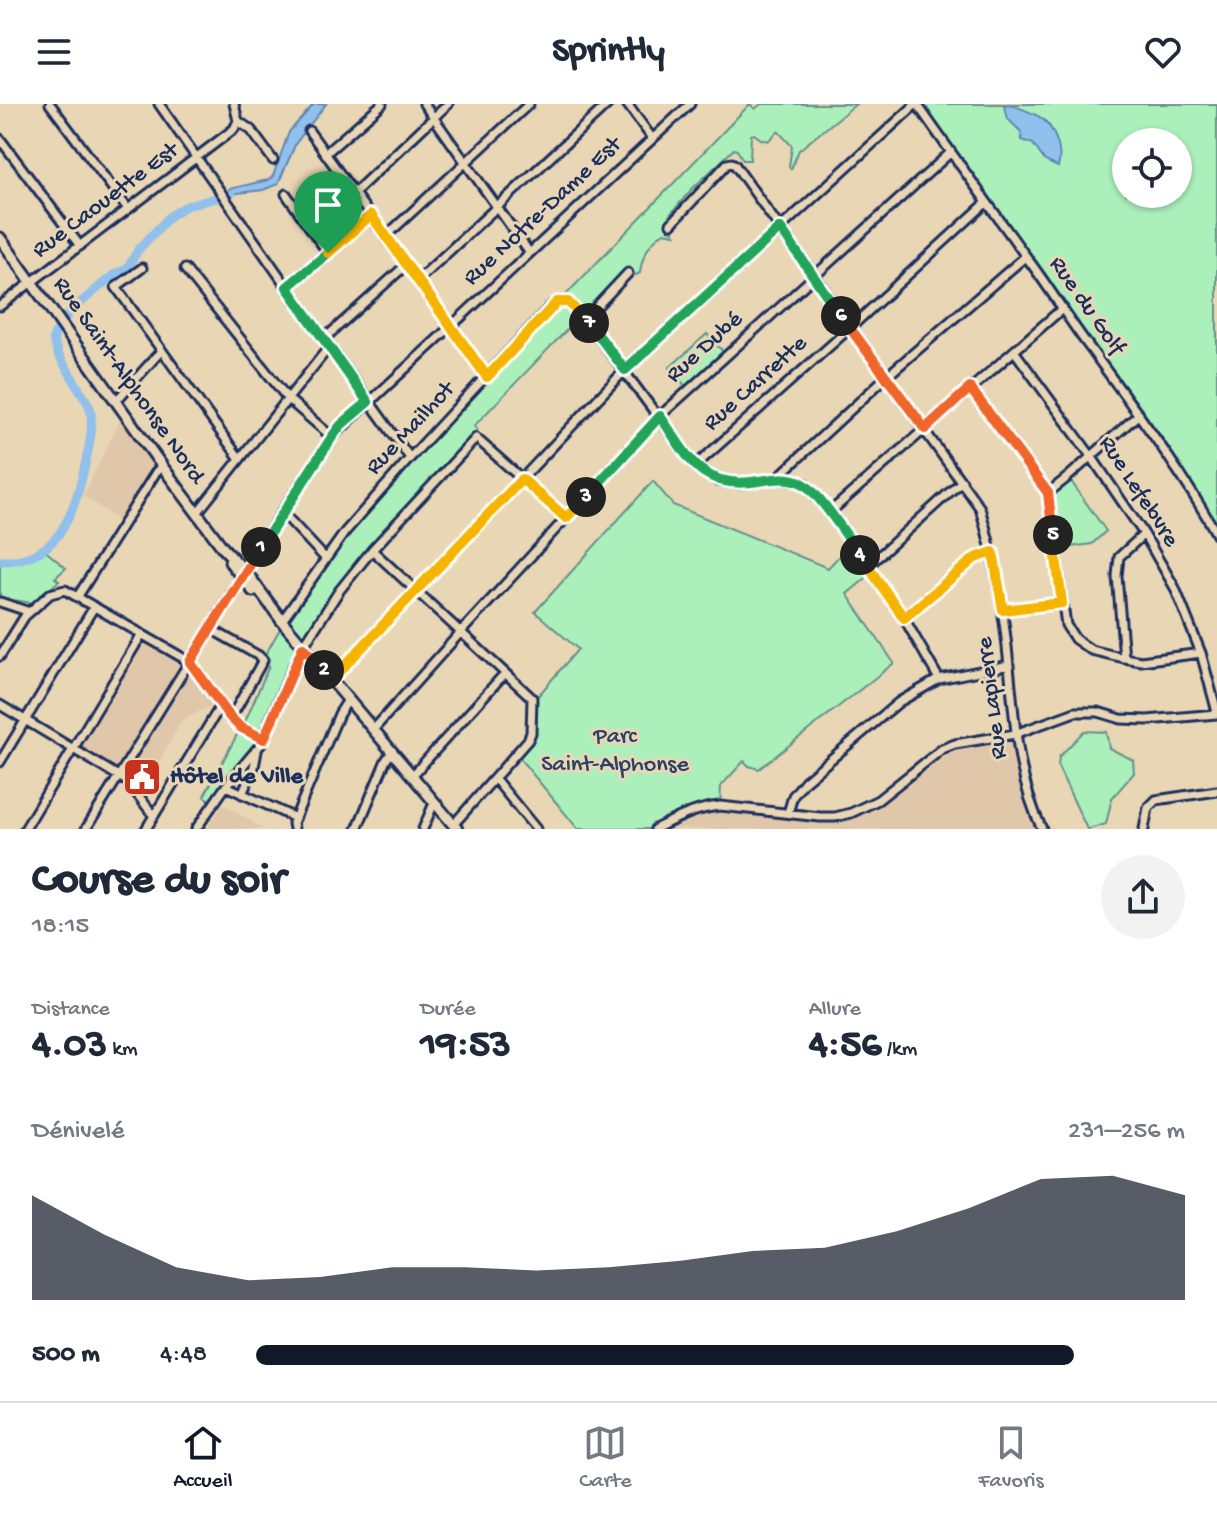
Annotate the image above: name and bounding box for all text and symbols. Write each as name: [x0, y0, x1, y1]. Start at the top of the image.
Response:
icon: menu: [32, 30, 76, 74]
icon: heart: [1141, 30, 1185, 74]
text: Sprintly: [552, 31, 665, 74]
map controls: [1112, 128, 1192, 208]
button: locate: [1112, 128, 1192, 208]
street label: Rue Notre-Dame Est: [458, 130, 630, 293]
street label: Rue Caouette Est: [27, 135, 187, 265]
pin: [294, 171, 362, 253]
icon: arrive: [306, 183, 350, 227]
street label: Rue du Golf: [1042, 251, 1131, 362]
street label: Rue Saint-Alphonse Nord: [46, 272, 212, 492]
pin: 6: [821, 296, 861, 336]
pin: 7: [569, 303, 609, 343]
text: 6: [835, 303, 847, 329]
street label: Rue Dubé: [660, 305, 750, 390]
text: 7: [583, 310, 595, 336]
street label: Rue Carrette: [698, 329, 814, 438]
street label: Rue Mailhot: [360, 375, 463, 482]
street label: Rue Lefebvre: [1091, 431, 1185, 554]
pin: 3: [566, 477, 606, 517]
text: 3: [580, 484, 592, 510]
pin: 5: [1033, 515, 1073, 555]
text: 5: [1047, 522, 1059, 548]
pin: 1: [241, 527, 281, 567]
text: 1: [257, 534, 265, 560]
pin: 4: [840, 535, 880, 575]
text: 4: [855, 542, 865, 568]
street label: Rue Lapierre: [971, 635, 1015, 761]
pin: 2: [304, 650, 344, 690]
text: 2: [319, 657, 329, 683]
park label: Parc Saint-Alphonse: [541, 723, 689, 780]
public building icon: Hôtel de Ville: [121, 756, 163, 798]
place label: Hôtel de Ville: [170, 763, 305, 792]
button: share: [1101, 855, 1185, 939]
text: Course du soir: [32, 856, 285, 908]
text: 18:15: [32, 912, 89, 943]
text: Distance: [32, 997, 110, 1023]
text: Durée: [420, 997, 476, 1023]
text: Allure: [809, 997, 861, 1023]
text: 4.03: [32, 1023, 107, 1070]
text: 19:53: [420, 1023, 511, 1070]
text: 4:56: [809, 1023, 881, 1070]
text: km: [107, 1037, 138, 1063]
text: /km: [881, 1037, 917, 1063]
text: Dénivelé: [32, 1117, 124, 1148]
text: 231–256 m: [1068, 1117, 1185, 1148]
text: 500 m: [32, 1340, 100, 1371]
text: 4:48: [160, 1340, 207, 1371]
tab: Accueil: [173, 1421, 233, 1495]
tab: Carte: [579, 1421, 632, 1495]
tab: Favoris: [978, 1421, 1044, 1495]

